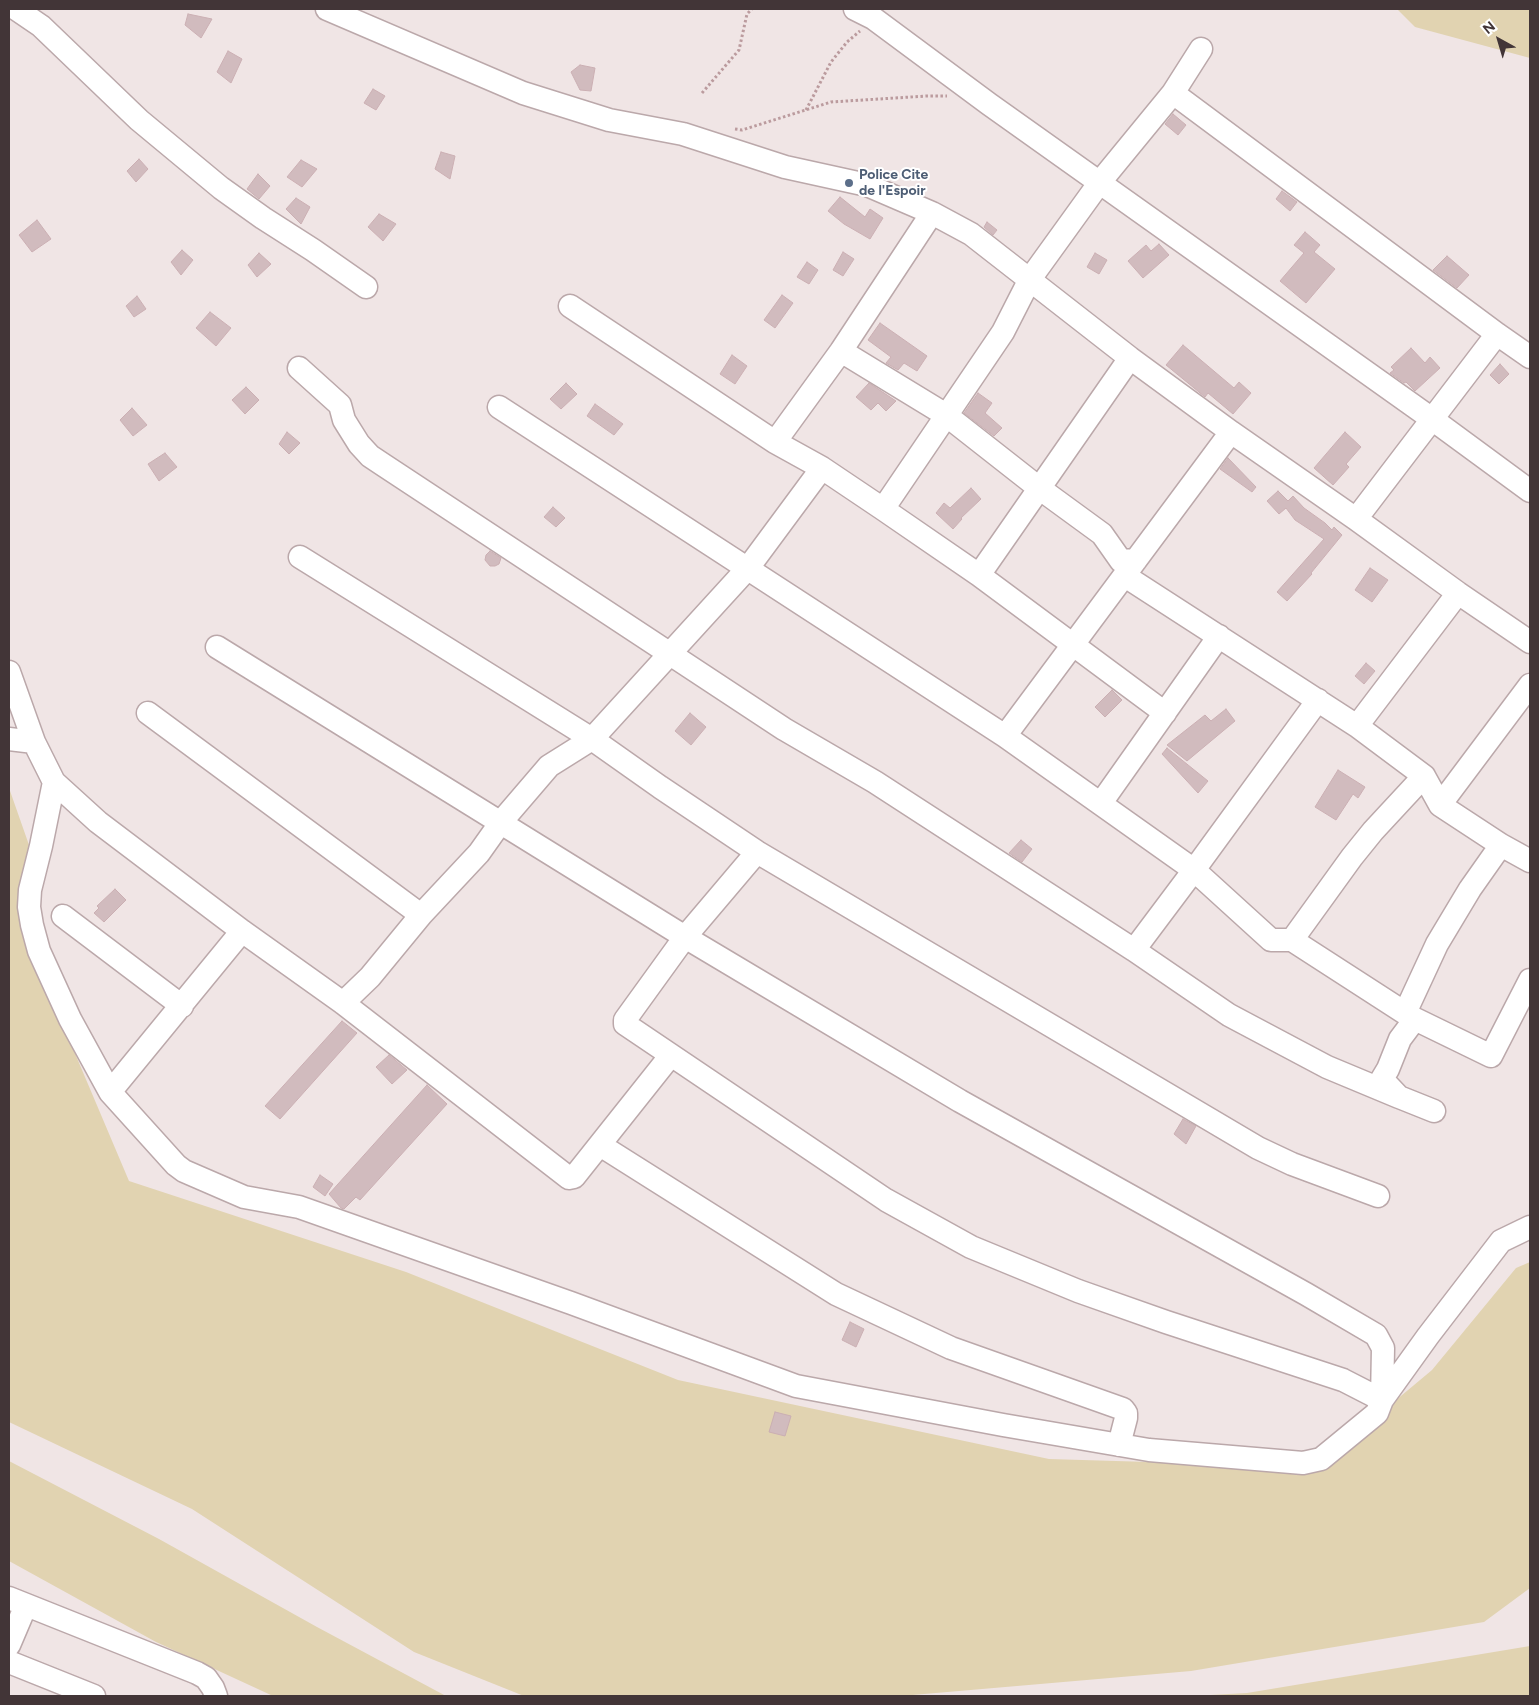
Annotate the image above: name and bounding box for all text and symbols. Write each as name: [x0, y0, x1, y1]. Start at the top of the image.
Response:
north arrow: [1474, 15, 1524, 65]
text: N: [1480, 18, 1499, 38]
place label: Police Cite de l'Espoir: [859, 167, 928, 200]
marker: Police Cite de l'Espoir: [843, 177, 855, 189]

